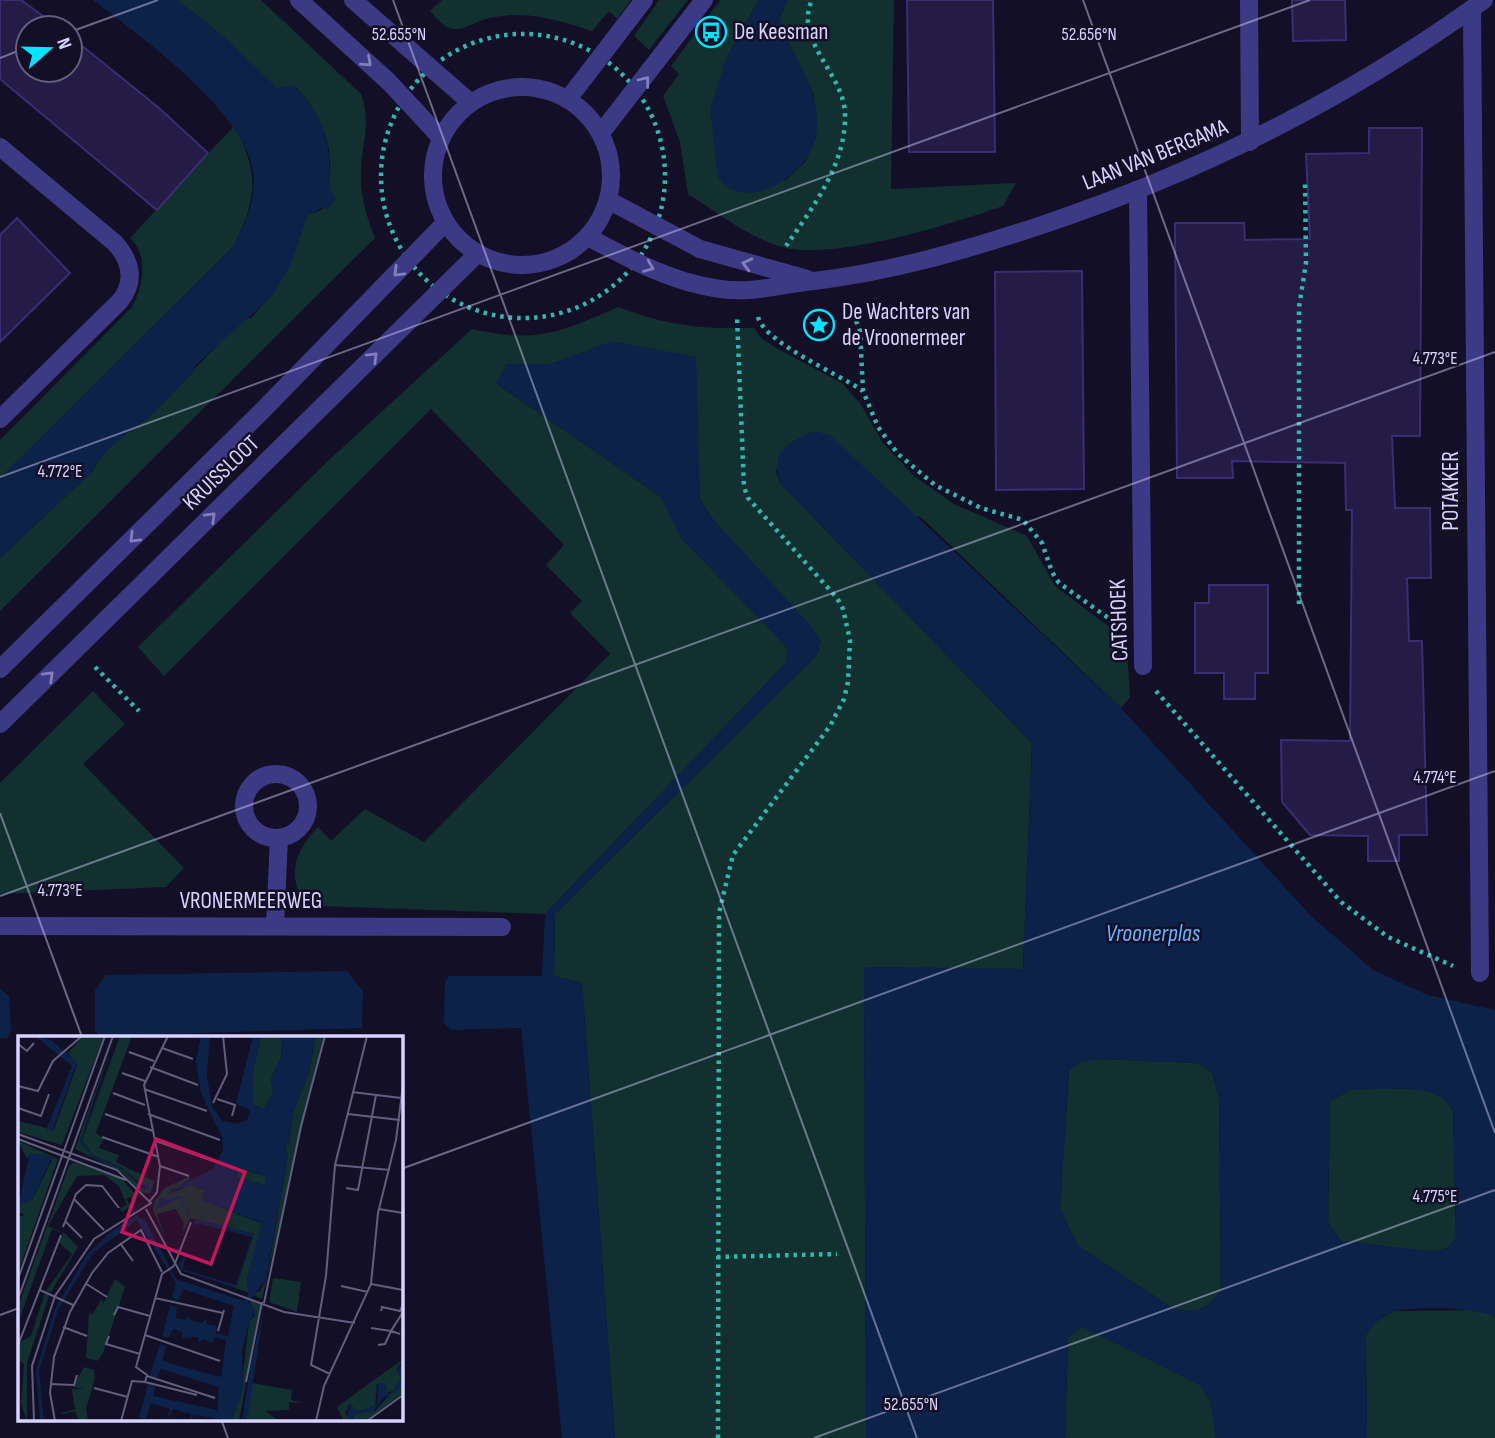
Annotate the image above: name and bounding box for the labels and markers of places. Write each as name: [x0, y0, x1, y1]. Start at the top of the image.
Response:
bus stop icon: De Keesman: [694, 15, 728, 49]
place label: De Keesman: [734, 18, 828, 46]
place label: De Wachters van de Vroonermeer: [842, 298, 970, 352]
place icon: De Wachters van de Vroonermeer: [802, 308, 836, 342]

